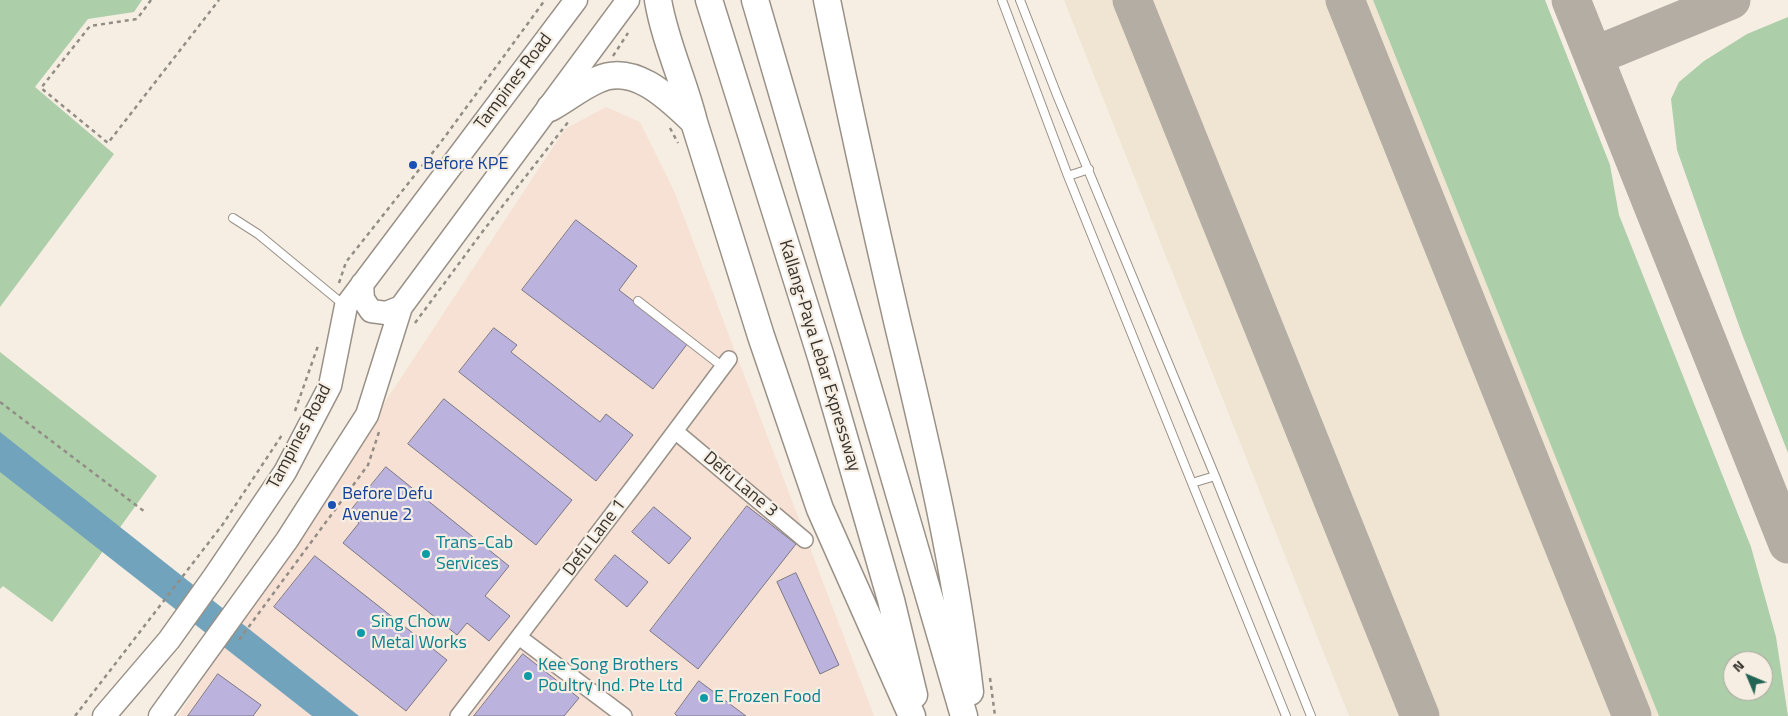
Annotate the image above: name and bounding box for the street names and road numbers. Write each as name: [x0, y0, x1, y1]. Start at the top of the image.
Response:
street label: Tampines Road: [471, 29, 557, 135]
street label: Kallang-Paya Lebar Expressway: [773, 238, 865, 474]
street label: Tampines Road: [263, 381, 337, 493]
street label: Defu Lane 3: [698, 448, 782, 522]
street label: Defu Lane 1: [559, 495, 631, 581]

